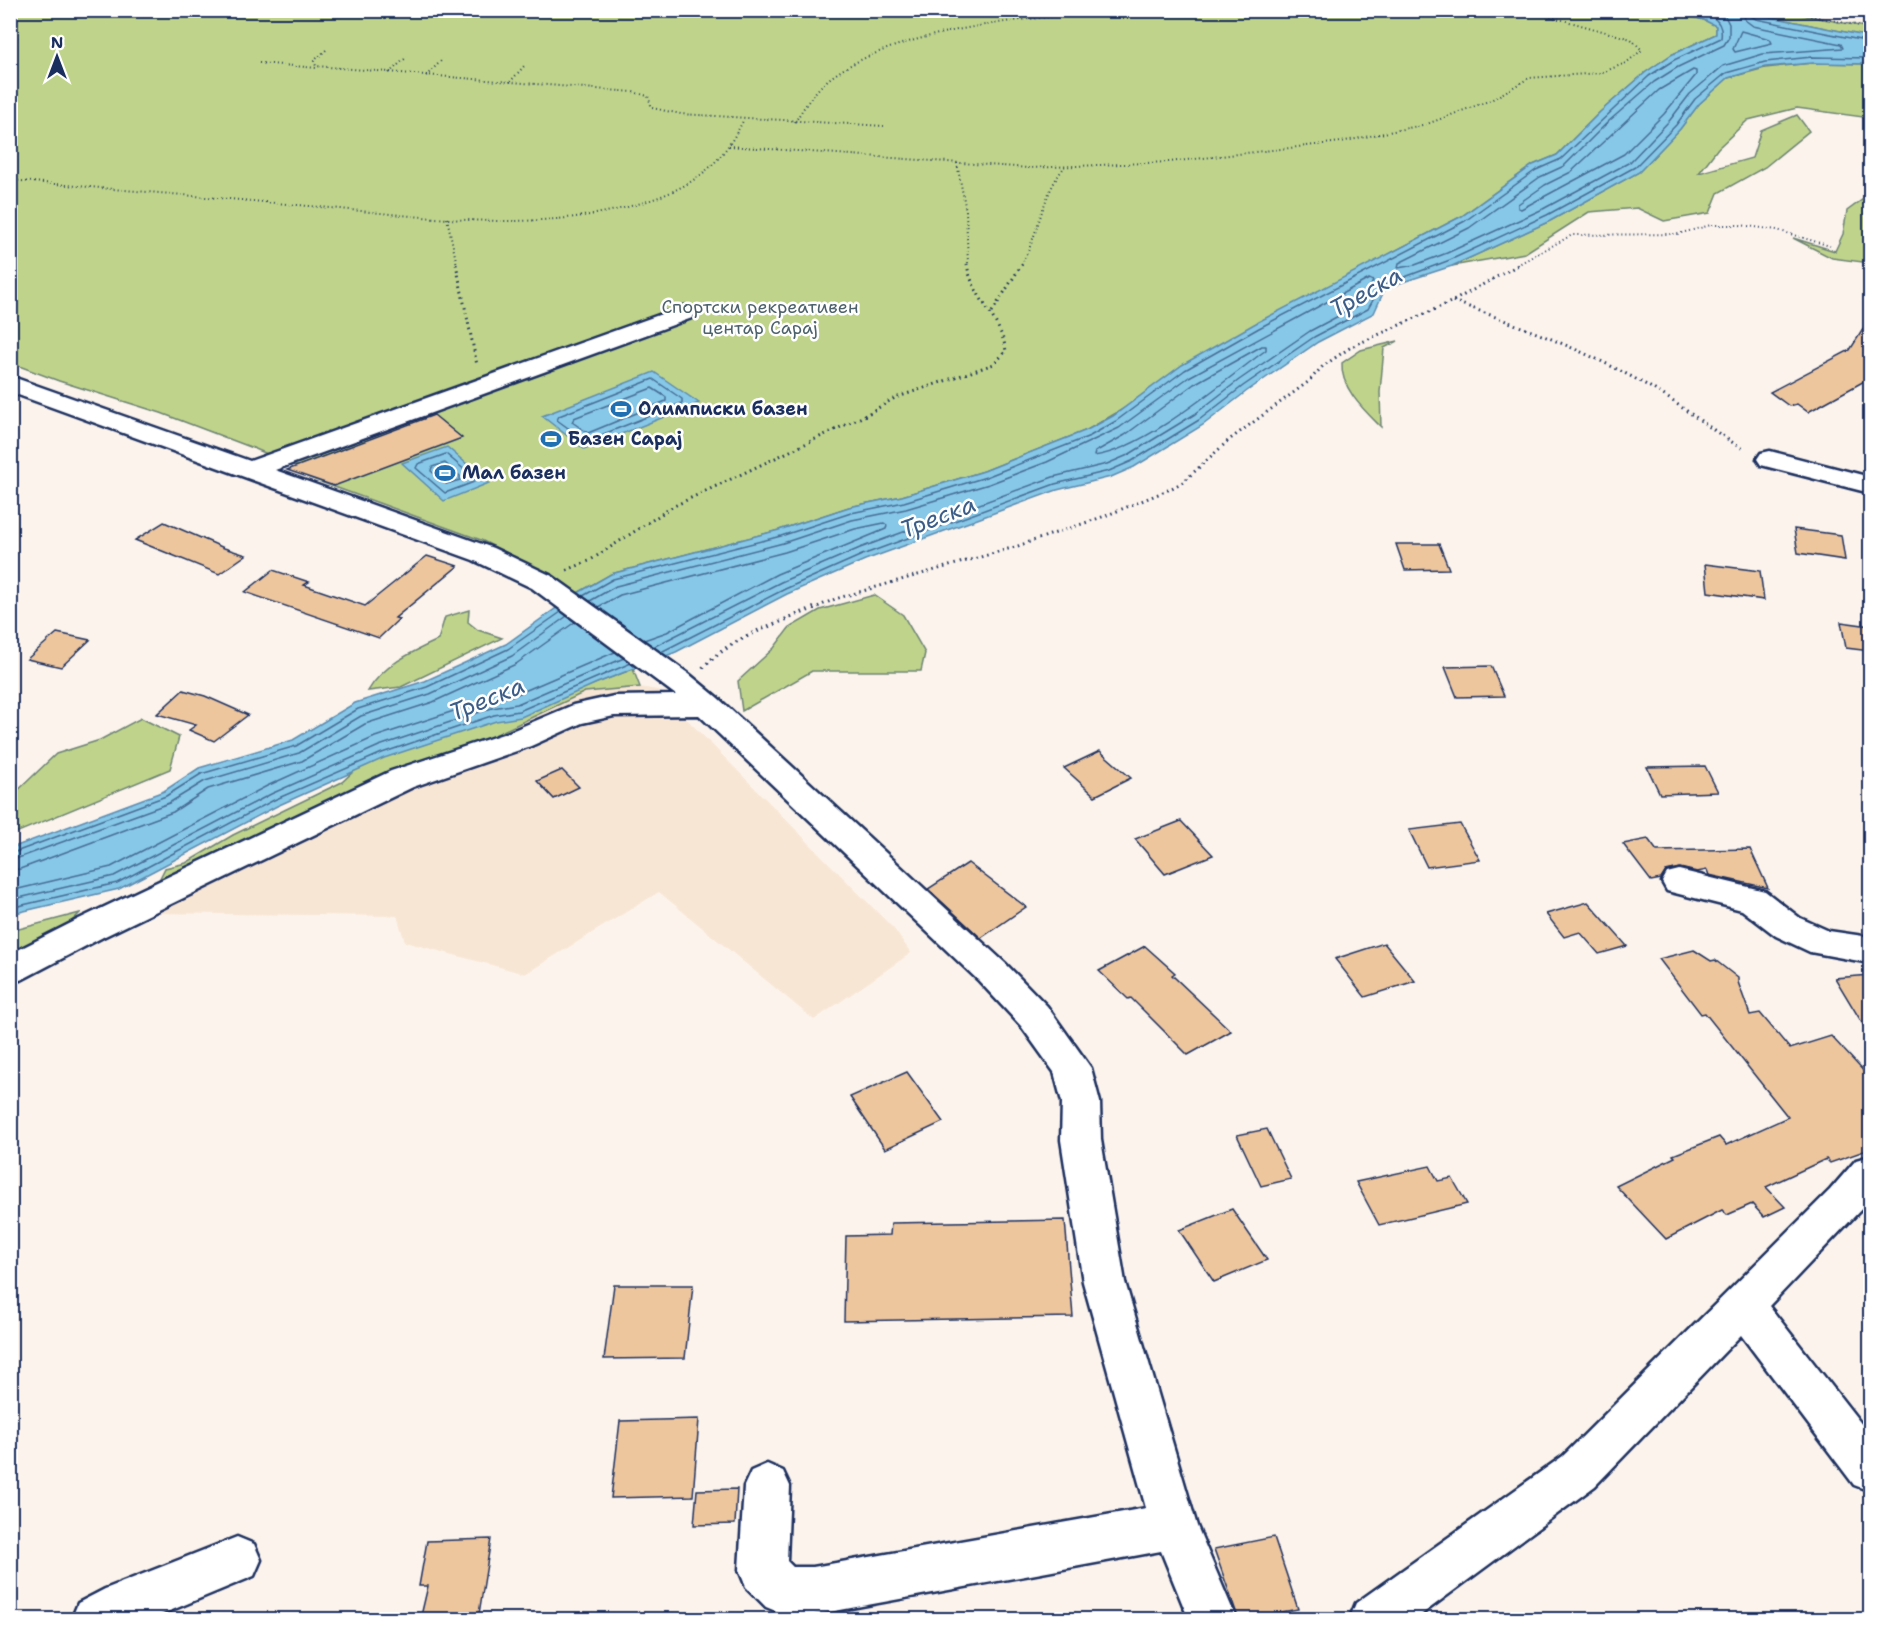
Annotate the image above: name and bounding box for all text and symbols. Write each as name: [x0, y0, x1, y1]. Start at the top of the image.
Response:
north arrow: [27, 27, 87, 87]
text: N: [51, 32, 63, 53]
water label: Треска: [1324, 259, 1408, 325]
park label: Спортски рекреативен центар Сарај: [661, 295, 859, 340]
sports icon: Олимписки базен: [609, 397, 633, 421]
place label: Олимписки базен: [638, 397, 808, 421]
sports icon: Базен Сарај: [539, 427, 563, 451]
place label: Базен Сарај: [568, 427, 682, 451]
sports icon: Мал базен: [433, 461, 457, 485]
place label: Мал базен: [462, 461, 566, 485]
water label: Треска: [896, 488, 980, 546]
water label: Треска: [445, 669, 529, 729]

